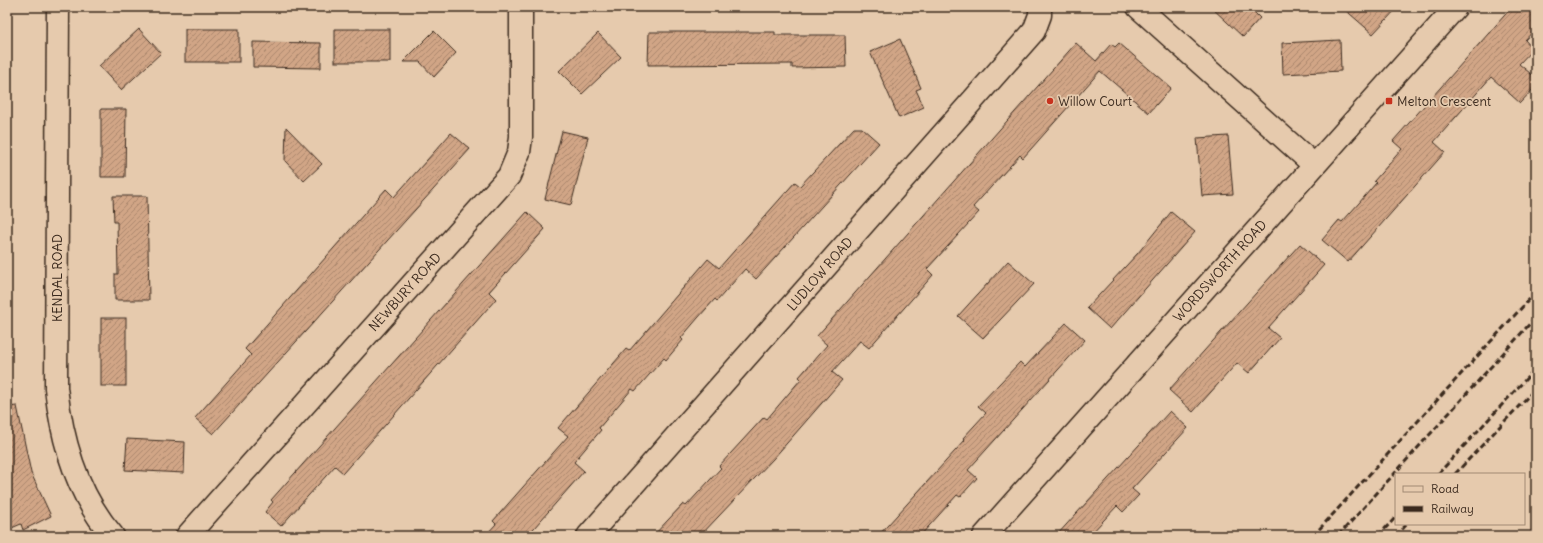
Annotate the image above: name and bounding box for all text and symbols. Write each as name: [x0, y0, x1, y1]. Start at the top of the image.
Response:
place label: Willow Court: [1058, 93, 1133, 110]
place label: Melton Crescent: [1397, 93, 1492, 110]
marker: Willow Court: [1045, 96, 1055, 106]
marker: Melton Crescent: [1384, 96, 1394, 106]
street label: WORDSWORTH ROAD: [1170, 216, 1270, 326]
street label: KENDAL ROAD: [49, 234, 66, 322]
street label: LUDLOW ROAD: [783, 234, 857, 314]
street label: NEWBURY ROAD: [365, 249, 445, 335]
legend: [1395, 473, 1525, 525]
text: Road: [1431, 481, 1459, 496]
text: Railway: [1431, 501, 1474, 516]

